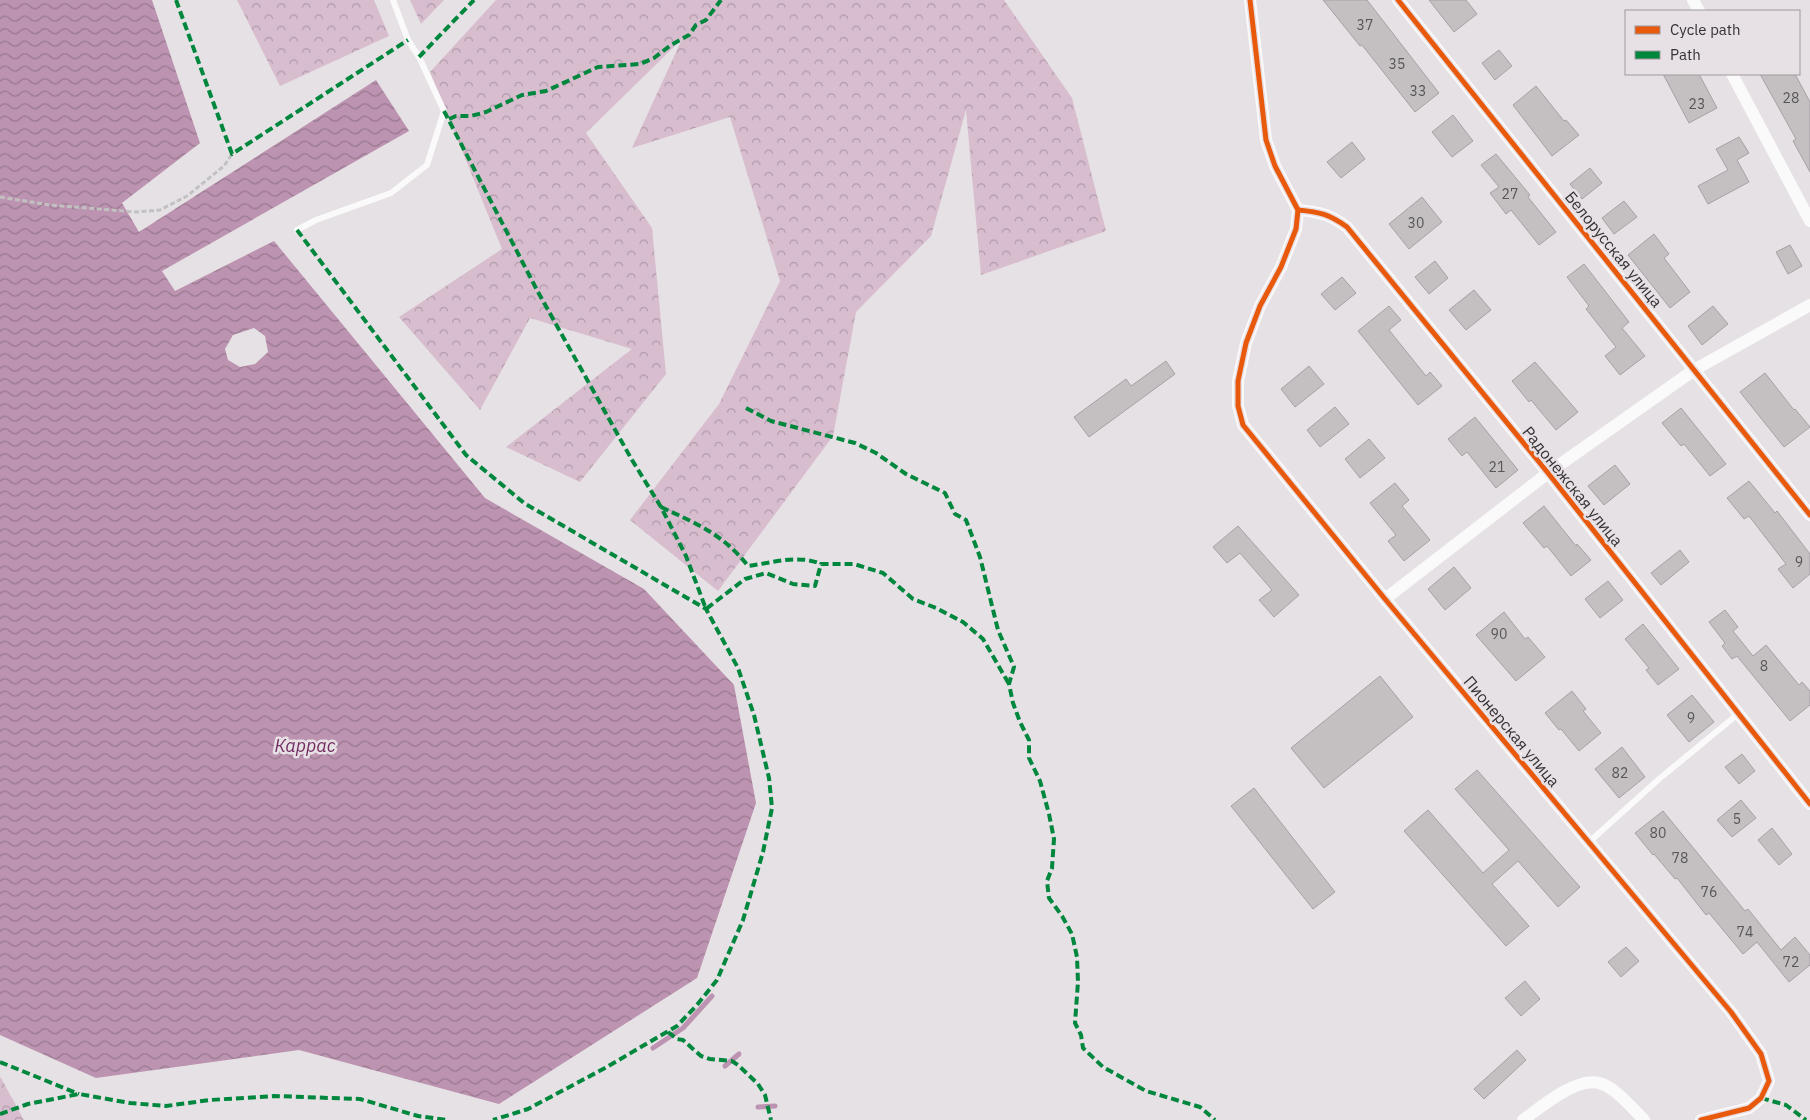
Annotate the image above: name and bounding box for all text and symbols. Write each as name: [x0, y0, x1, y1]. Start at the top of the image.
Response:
legend: [1625, 10, 1800, 75]
house number: 37: [1357, 16, 1373, 34]
text: Cycle path: [1670, 20, 1741, 39]
text: Path: [1670, 45, 1701, 64]
house number: 35: [1389, 55, 1405, 73]
house number: 33: [1410, 82, 1426, 100]
house number: 28: [1783, 89, 1799, 107]
house number: 23: [1689, 95, 1705, 113]
house number: 27: [1502, 185, 1518, 203]
street label: Белорусская улица: [1561, 187, 1667, 312]
house number: 30: [1408, 214, 1424, 232]
street label: Радонежская улица: [1518, 422, 1628, 550]
house number: 21: [1489, 458, 1505, 476]
house number: 9: [1795, 553, 1803, 571]
house number: 90: [1491, 625, 1507, 643]
house number: 8: [1760, 657, 1768, 675]
street label: Пионерская улица: [1460, 671, 1565, 791]
house number: 9: [1687, 709, 1695, 727]
water label: Каррас: [274, 734, 336, 757]
house number: 82: [1612, 764, 1628, 782]
house number: 5: [1733, 810, 1741, 828]
house number: 80: [1650, 824, 1666, 842]
house number: 78: [1672, 849, 1688, 867]
house number: 76: [1701, 883, 1717, 901]
house number: 74: [1737, 923, 1753, 941]
house number: 72: [1783, 953, 1799, 971]

